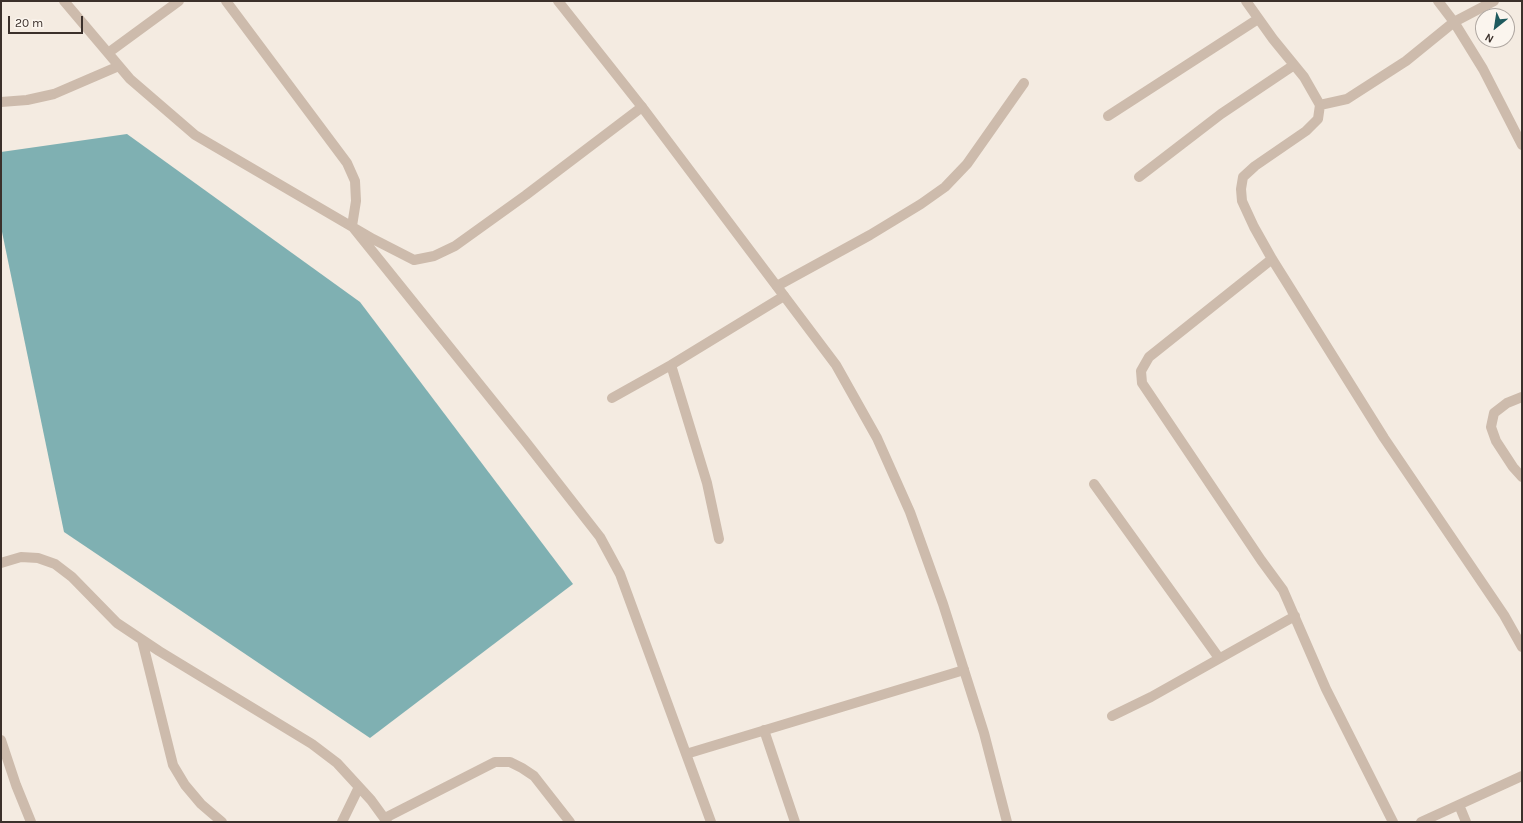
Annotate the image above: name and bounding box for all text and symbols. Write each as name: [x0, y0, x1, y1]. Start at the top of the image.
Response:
scale bar: [10, 8, 85, 34]
north arrow: [1475, 8, 1515, 48]
text: 20 m: [15, 16, 43, 30]
text: N: [1483, 30, 1496, 46]

